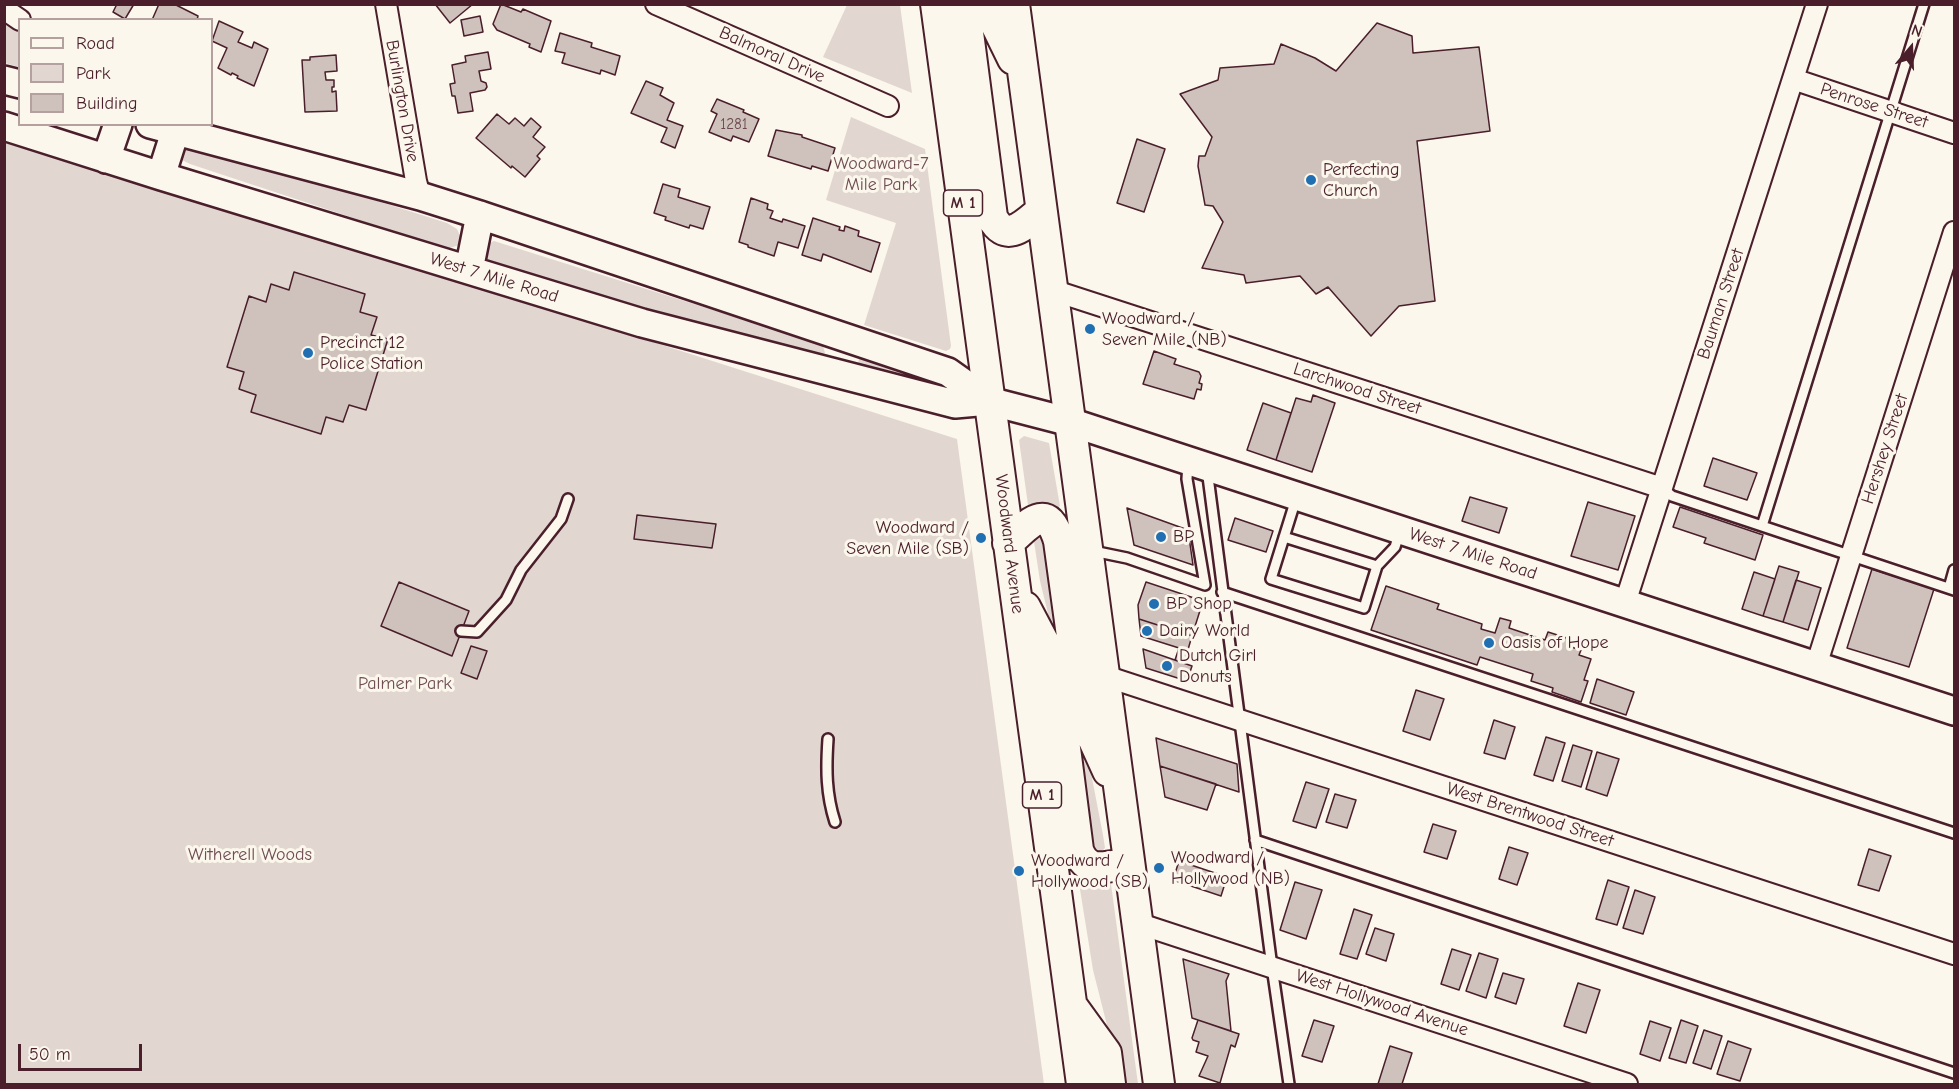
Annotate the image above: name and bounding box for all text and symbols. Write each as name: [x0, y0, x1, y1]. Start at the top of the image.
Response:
legend: [18, 18, 213, 126]
north arrow: [1881, 18, 1941, 78]
text: N: [1909, 21, 1925, 41]
street label: Balmoral Drive: [716, 22, 828, 88]
text: Road: [76, 33, 115, 54]
street label: Burlington Drive: [381, 38, 423, 164]
text: Park: [76, 63, 110, 84]
street label: Penrose Street: [1817, 78, 1931, 134]
text: Building: [76, 93, 138, 114]
house number: 1281: [720, 116, 748, 134]
park label: Woodward-7 Mile Park: [833, 153, 929, 195]
place label: Perfecting Church: [1323, 159, 1400, 201]
marker: Perfecting Church: [1304, 173, 1318, 187]
road number: M 1: [944, 190, 982, 216]
street label: Bauman Street: [1693, 246, 1749, 362]
street label: West 7 Mile Road: [427, 248, 561, 308]
place label: Woodward / Seven Mile (NB): [1102, 308, 1227, 350]
marker: Woodward / Seven Mile (NB): [1083, 322, 1097, 336]
place label: Precinct 12 Police Station: [320, 332, 423, 374]
marker: Precinct 12 Police Station: [301, 346, 315, 360]
street label: Larchwood Street: [1290, 358, 1424, 420]
street label: Hershey Street: [1857, 391, 1913, 507]
street label: Woodward Avenue: [990, 473, 1028, 615]
place label: Woodward / Seven Mile (SB): [846, 517, 969, 560]
street label: West 7 Mile Road: [1406, 523, 1540, 585]
place label: BP: [1173, 526, 1194, 548]
marker: BP: [1154, 530, 1168, 544]
marker: Woodward / Seven Mile (SB): [974, 531, 988, 545]
place label: BP Shop: [1166, 593, 1232, 615]
marker: BP Shop: [1147, 597, 1161, 611]
place label: Dairy World: [1159, 620, 1250, 642]
marker: Dairy World: [1140, 624, 1154, 638]
place label: Oasis of Hope: [1501, 632, 1609, 654]
marker: Oasis of Hope: [1482, 636, 1496, 650]
place label: Dutch Girl Donuts: [1179, 645, 1257, 688]
marker: Dutch Girl Donuts: [1160, 659, 1174, 673]
park label: Palmer Park: [358, 673, 452, 695]
street label: West Brentwood Street: [1444, 778, 1616, 852]
road number: M 1: [1022, 782, 1062, 808]
park label: Witherell Woods: [188, 844, 312, 866]
place label: Woodward / Hollywood (NB): [1171, 847, 1290, 890]
place label: Woodward / Hollywood (SB): [1031, 850, 1148, 892]
marker: Woodward / Hollywood (NB): [1152, 861, 1166, 875]
marker: Woodward / Hollywood (SB): [1012, 864, 1026, 878]
street label: West Hollywood Avenue: [1293, 965, 1471, 1041]
scale bar: [21, 1032, 146, 1070]
text: 50 m: [29, 1044, 71, 1065]

